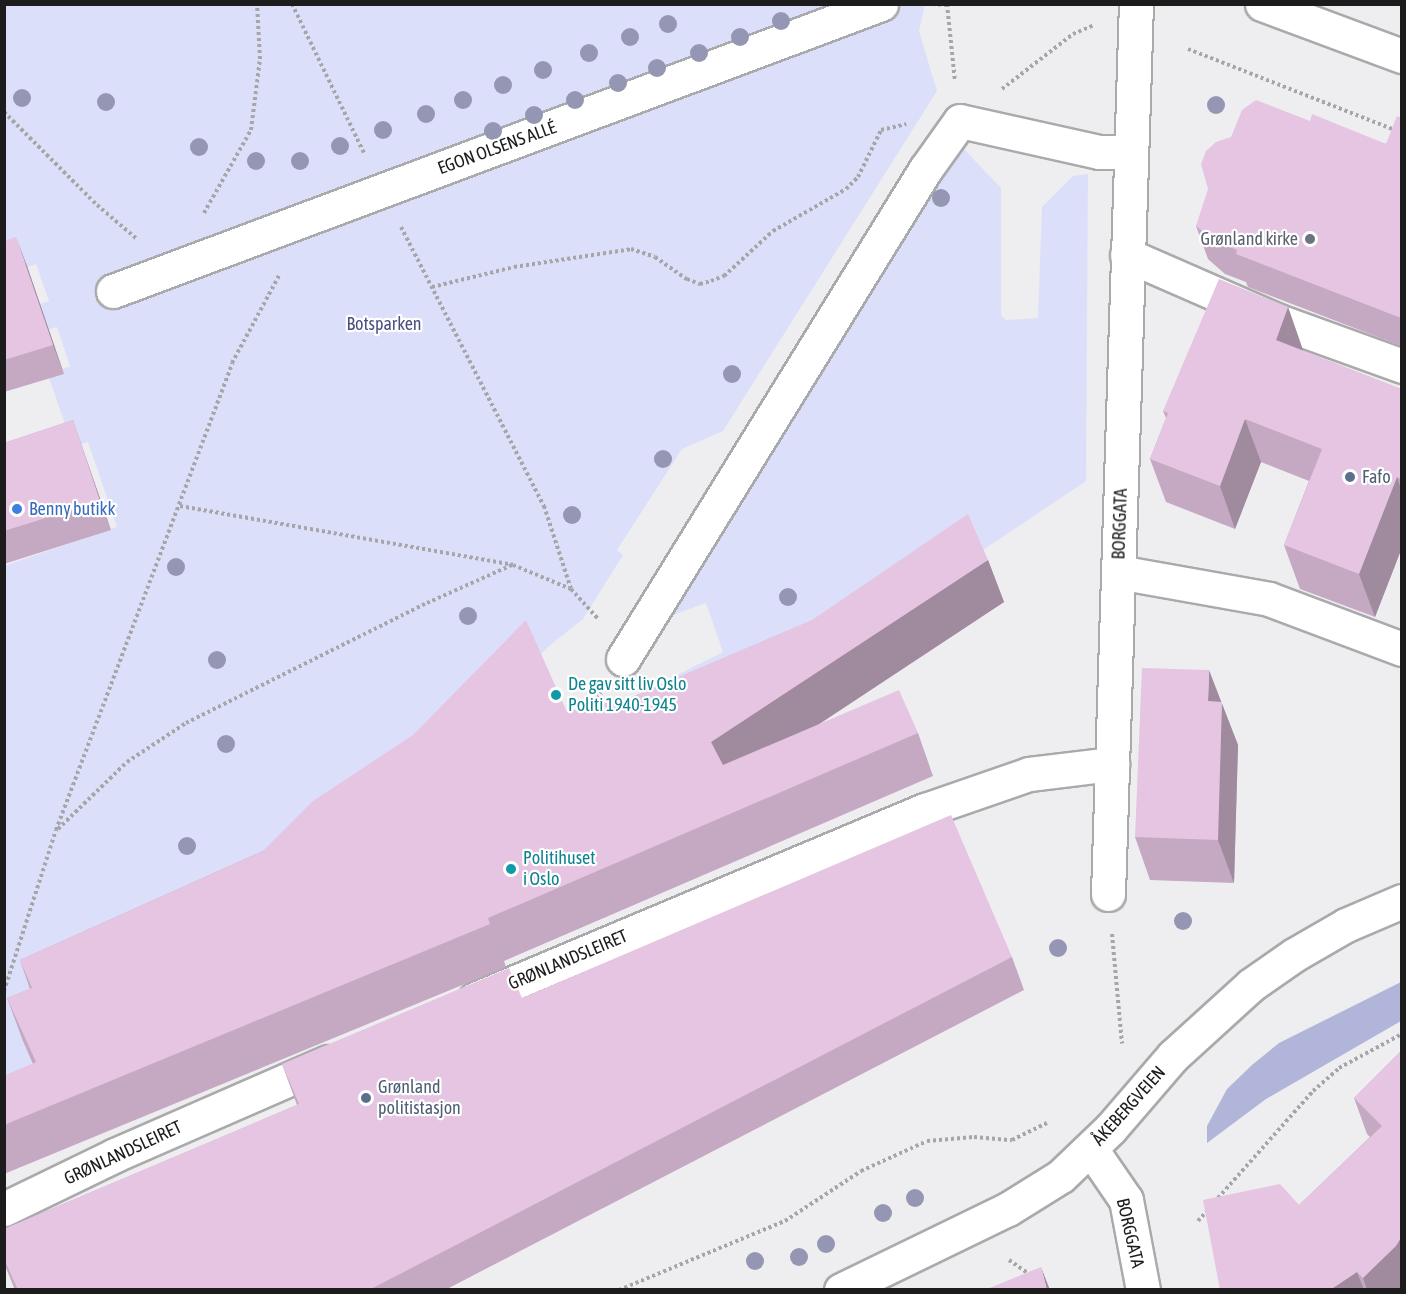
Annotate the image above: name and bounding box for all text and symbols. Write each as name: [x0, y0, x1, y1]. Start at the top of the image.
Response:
street label: EGON OLSENS ALLÉ: [435, 117, 559, 179]
place label: Grønland kirke: [1201, 228, 1298, 250]
marker: Grønland kirke: [1303, 232, 1317, 246]
park label: Botsparken: [346, 313, 422, 335]
place label: Fafo: [1362, 466, 1391, 488]
marker: Fafo: [1343, 470, 1357, 484]
street label: BORGGATA: [1108, 488, 1132, 560]
place label: Benny butikk: [29, 498, 115, 520]
marker: Benny butikk: [10, 502, 24, 516]
place label: De gav sitt liv Oslo Politi 1940-1945: [568, 674, 686, 716]
marker: De gav sitt liv Oslo Politi 1940-1945: [549, 688, 563, 702]
place label: Politihuset i Oslo: [523, 848, 595, 890]
marker: Politihuset i Oslo: [504, 862, 518, 876]
street label: GRØNLANDSLEIRET: [505, 925, 631, 995]
street label: ÅKEBERGVEIEN: [1088, 1062, 1170, 1150]
place label: Grønland politistasjon: [378, 1077, 461, 1120]
marker: Grønland politistasjon: [359, 1091, 373, 1105]
street label: GRØNLANDSLEIRET: [61, 1116, 185, 1190]
street label: BORGGATA: [1111, 1196, 1149, 1270]

